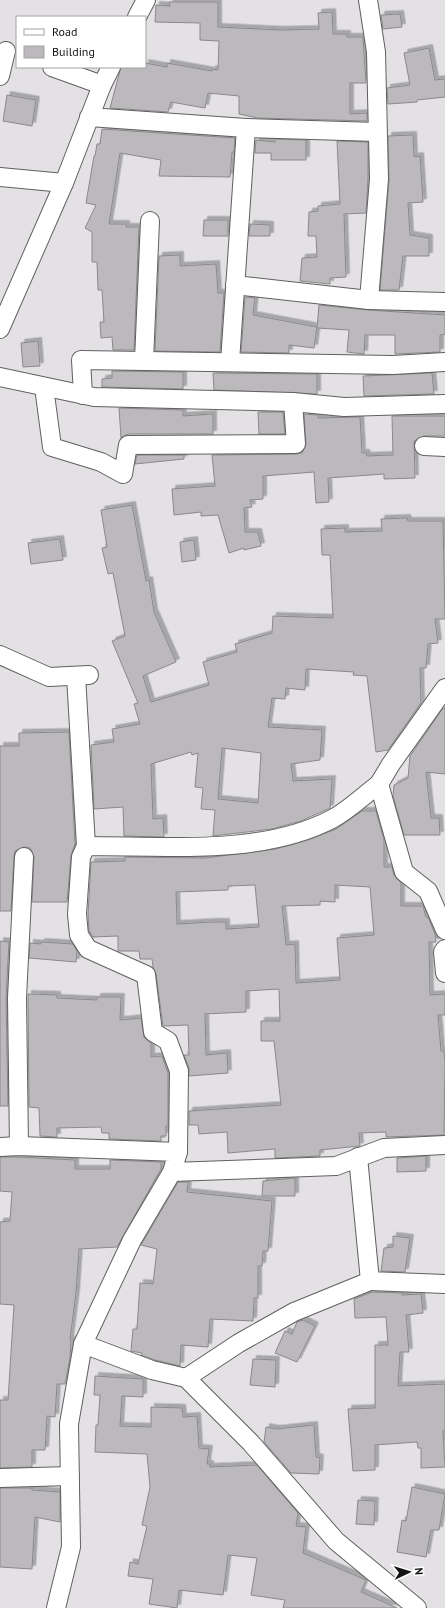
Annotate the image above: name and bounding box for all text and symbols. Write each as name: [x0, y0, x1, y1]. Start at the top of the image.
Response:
legend: [16, 16, 146, 68]
text: Road: [52, 24, 77, 39]
text: Building: [52, 44, 95, 59]
north arrow: [389, 1552, 429, 1592]
text: N: [412, 1567, 426, 1575]

